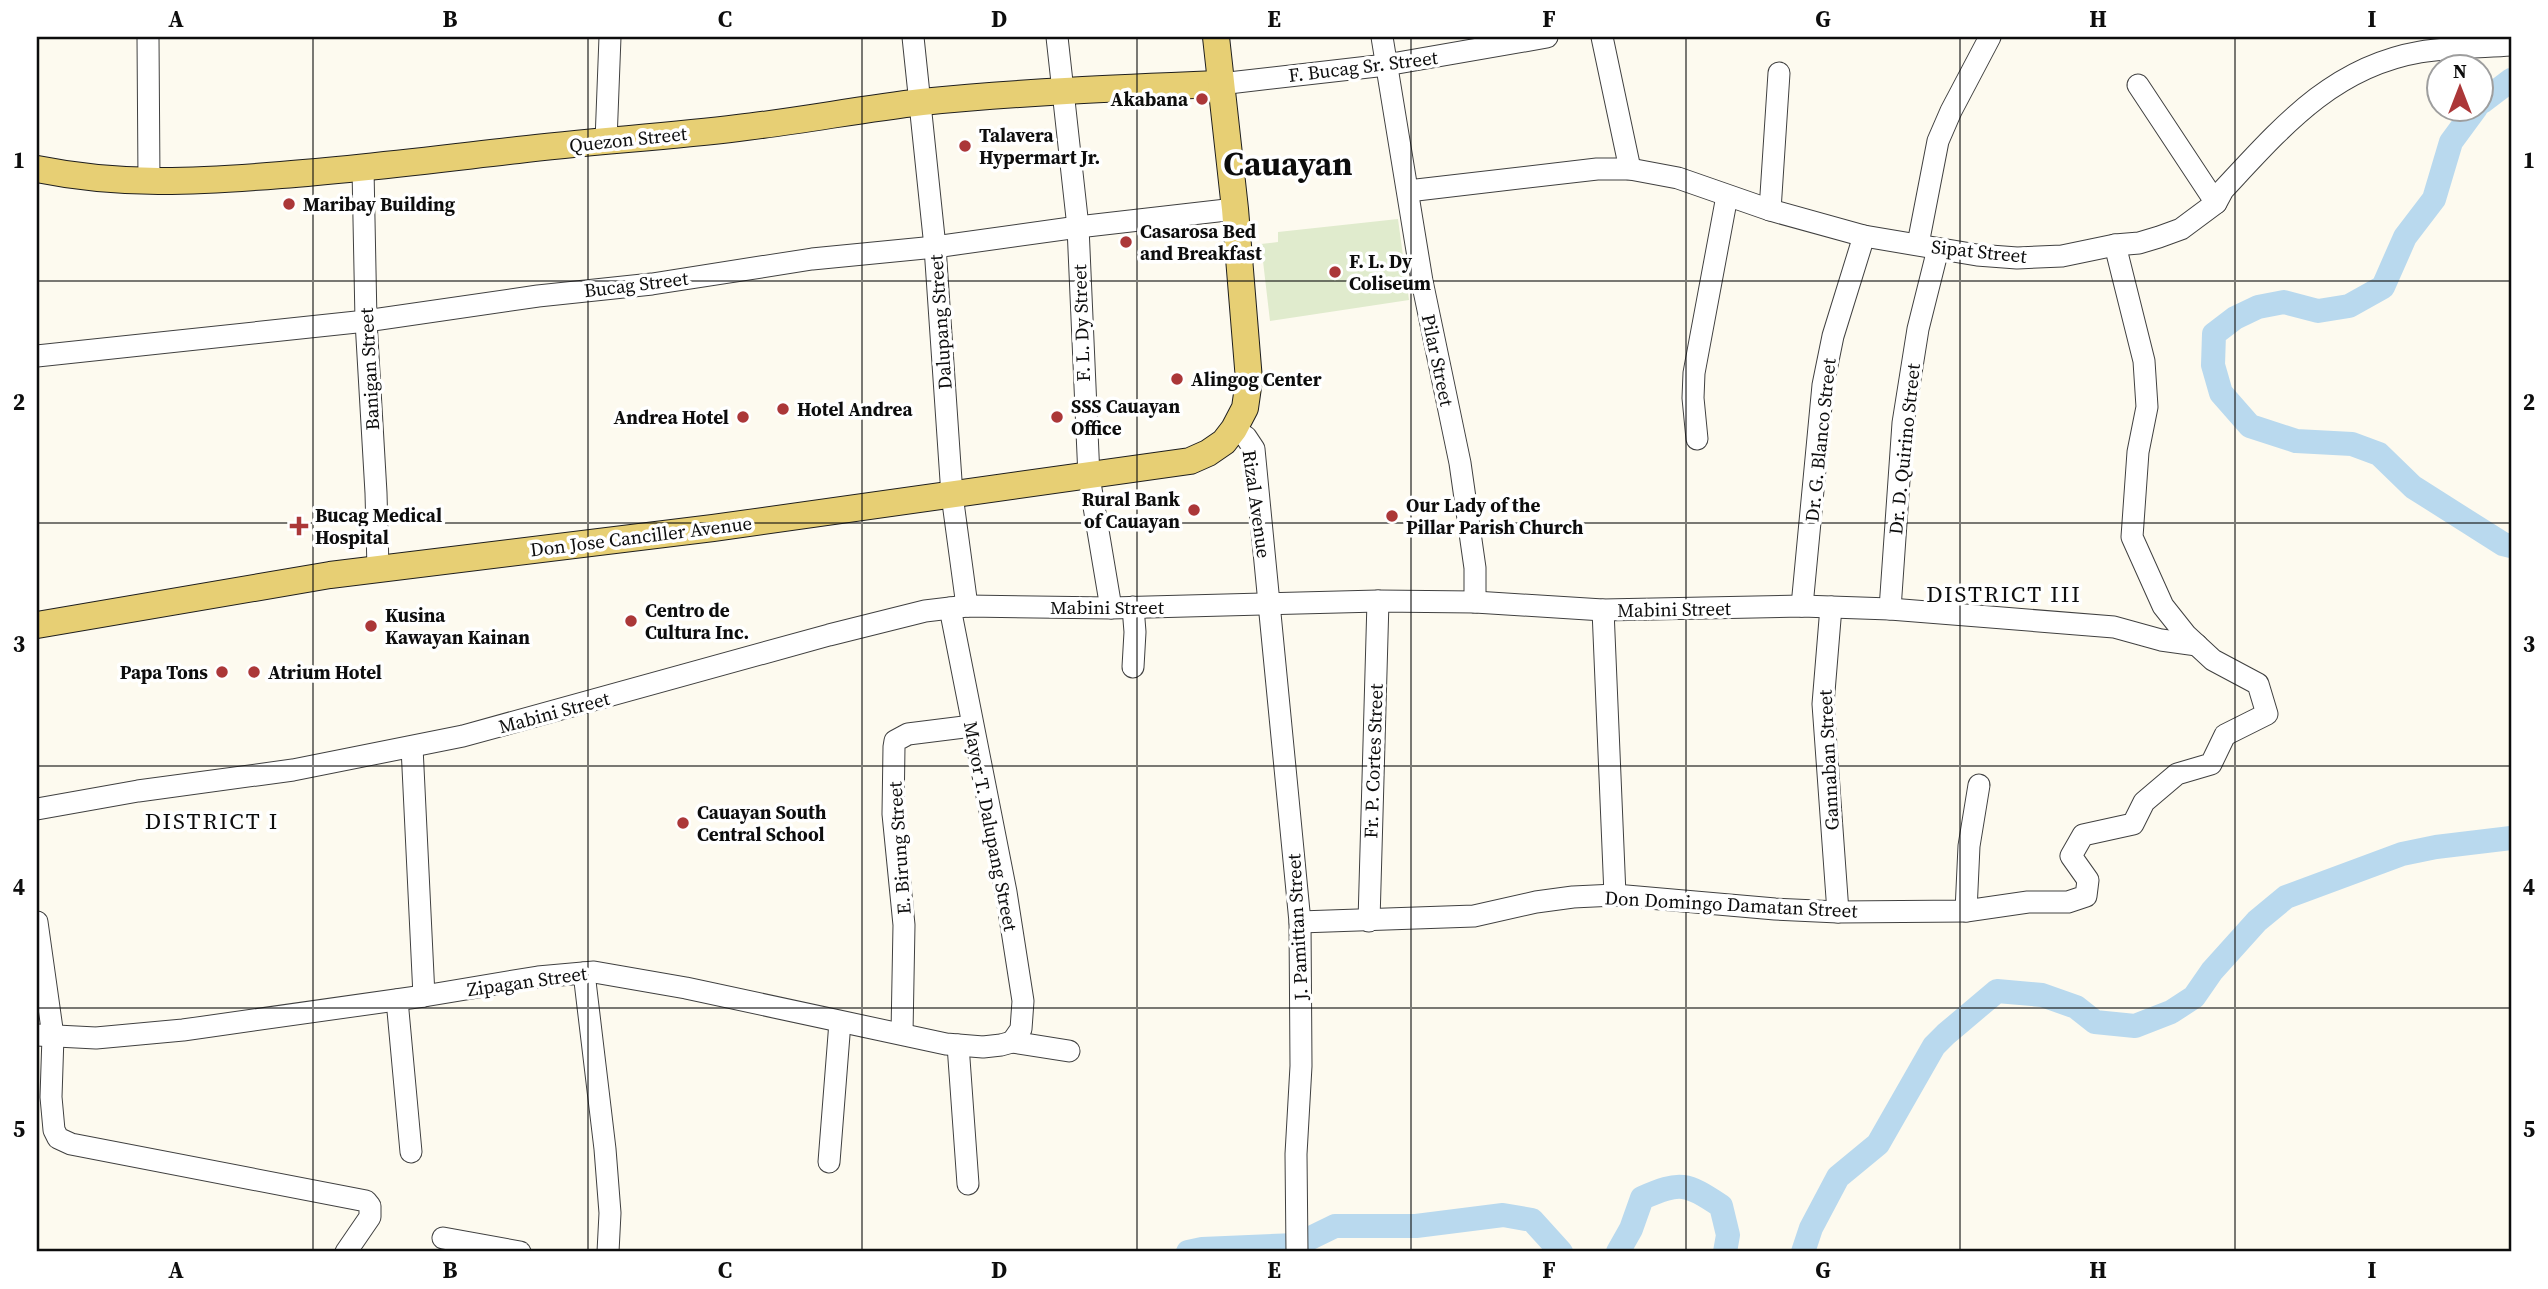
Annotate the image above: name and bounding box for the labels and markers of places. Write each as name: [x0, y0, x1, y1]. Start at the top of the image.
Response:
place label: Akabana: [1111, 86, 1189, 112]
marker: Akabana: [1194, 91, 1210, 107]
place label: Talavera Hypermart Jr.: [979, 122, 1100, 170]
marker: Talavera Hypermart Jr.: [957, 138, 973, 154]
place label: Maribay Building: [303, 191, 456, 217]
marker: Maribay Building: [281, 196, 297, 212]
place label: Casarosa Bed and Breakfast: [1140, 218, 1262, 266]
marker: Casarosa Bed and Breakfast: [1118, 234, 1134, 250]
place label: F. L. Dy Coliseum: [1349, 248, 1431, 296]
marker: F. L. Dy Coliseum: [1327, 264, 1343, 280]
place label: Alingog Center: [1191, 366, 1322, 392]
marker: Alingog Center: [1169, 371, 1185, 387]
place label: SSS Cauayan Office: [1071, 393, 1180, 441]
place label: Hotel Andrea: [797, 396, 913, 422]
marker: Hotel Andrea: [775, 401, 791, 417]
place label: Andrea Hotel: [614, 404, 729, 430]
marker: Andrea Hotel: [735, 409, 751, 425]
marker: SSS Cauayan Office: [1049, 409, 1065, 425]
place label: Rural Bank of Cauayan: [1082, 486, 1181, 534]
place label: Our Lady of the Pillar Parish Church: [1406, 492, 1584, 540]
place label: Bucag Medical Hospital: [315, 502, 442, 550]
marker: Rural Bank of Cauayan: [1186, 502, 1202, 518]
marker: Our Lady of the Pillar Parish Church: [1384, 508, 1400, 524]
marker: Bucag Medical Hospital: [289, 516, 309, 536]
place label: Centro de Cultura Inc.: [645, 597, 749, 645]
place label: Kusina Kawayan Kainan: [385, 602, 530, 650]
marker: Centro de Cultura Inc.: [623, 613, 639, 629]
marker: Kusina Kawayan Kainan: [363, 618, 379, 634]
place label: Papa Tons: [120, 659, 208, 685]
place label: Atrium Hotel: [268, 659, 382, 685]
marker: Papa Tons: [214, 664, 230, 680]
marker: Atrium Hotel: [246, 664, 262, 680]
place label: Cauayan South Central School: [697, 799, 827, 847]
marker: Cauayan South Central School: [675, 815, 691, 831]

